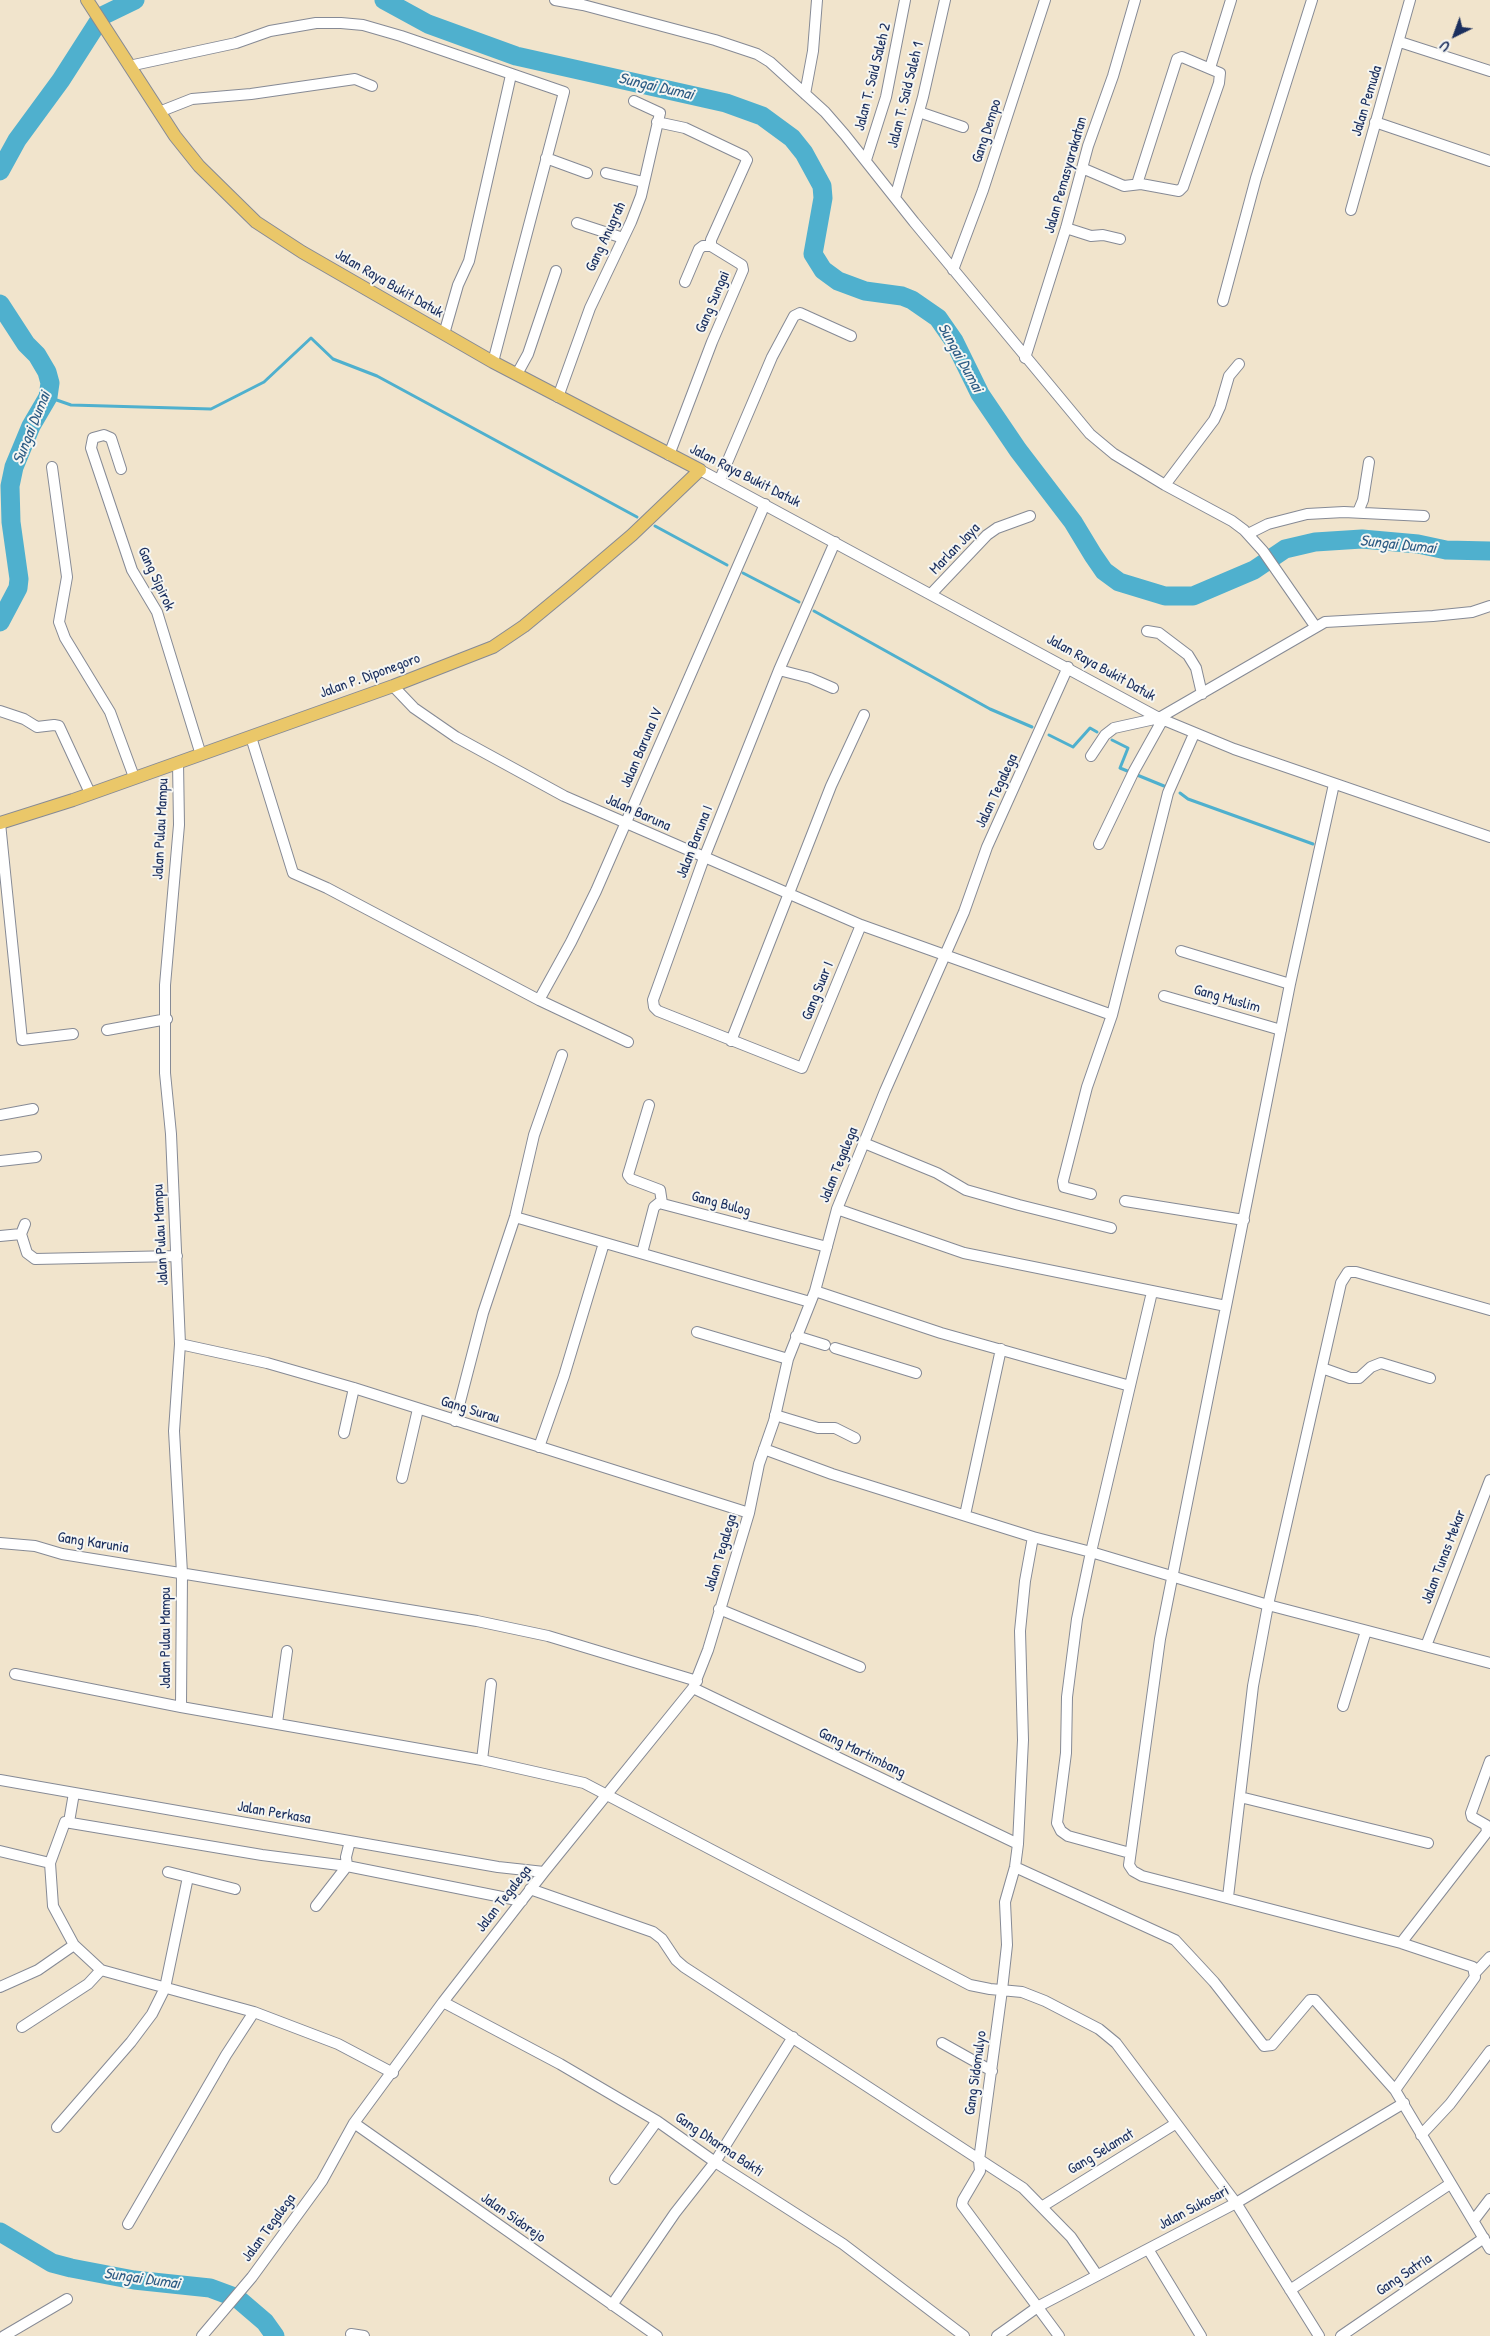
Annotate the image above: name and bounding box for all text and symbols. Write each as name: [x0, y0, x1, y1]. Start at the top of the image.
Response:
north arrow: [1430, 10, 1480, 60]
street label: Jalan T. Said Saleh 2: [851, 21, 895, 133]
text: U: [1435, 37, 1454, 56]
street label: Jalan T. Said Saleh 1: [884, 40, 928, 150]
street label: Jalan Pemuda: [1348, 64, 1386, 138]
water label: Sungai Dumai: [617, 69, 695, 105]
street label: Gang Dempo: [968, 97, 1006, 165]
street label: Jalan Pemasyarakatan: [1041, 115, 1091, 235]
street label: Gang Anugrah: [582, 199, 630, 275]
street label: Jalan Raya Bukit Datuk: [332, 246, 446, 322]
street label: Gang Sungai: [692, 268, 734, 336]
water label: Sungai Dumai: [933, 320, 987, 396]
water label: Sungai Dumai: [9, 389, 55, 467]
street label: Jalan Raya Bukit Datuk: [687, 440, 803, 512]
street label: Marlan Jaya: [926, 520, 984, 578]
water label: Sungai Dumai: [1359, 531, 1437, 559]
street label: Gang Sipirok: [133, 544, 179, 614]
street label: Jalan Raya Bukit Datuk: [1043, 631, 1159, 705]
street label: Jalan P. Diponegoro: [317, 649, 423, 703]
street label: Jalan Baruna IV: [617, 705, 667, 791]
street label: Jalan Tegalega: [972, 751, 1022, 831]
street label: Jalan Pulau Mampu: [149, 778, 173, 880]
street label: Jalan Baruna: [603, 791, 673, 835]
street label: Jalan Baruna I: [673, 803, 717, 881]
street label: Gang Suar I: [798, 959, 838, 1023]
street label: Gang Muslim: [1192, 981, 1262, 1017]
street label: Jalan Tegalega: [816, 1125, 862, 1205]
street label: Jalan Pulau Mampu: [149, 1184, 173, 1286]
street label: Gang Bulog: [690, 1188, 752, 1220]
street label: Gang Surau: [438, 1393, 502, 1427]
street label: Jalan Tunas Mekar: [1418, 1507, 1470, 1607]
street label: Jalan Tegalega: [701, 1512, 741, 1594]
street label: Gang Karunia: [56, 1529, 130, 1557]
street label: Jalan Pulau Mampu: [157, 1587, 175, 1689]
street label: Gang Martimbang: [815, 1724, 909, 1782]
street label: Jalan Perkasa: [236, 1798, 312, 1828]
street label: Jalan Tegalega: [472, 1862, 536, 1936]
street label: Gang Sidomulyo: [961, 2030, 991, 2116]
street label: Gang Dharma Bakti: [671, 2109, 767, 2181]
street label: Gang Selamat: [1065, 2125, 1137, 2179]
street label: Jalan Sukosari: [1156, 2182, 1232, 2234]
street label: Jalan Sidorejo: [477, 2189, 549, 2247]
street label: Jalan Tegalega: [238, 2191, 300, 2265]
street label: Gang Satria: [1373, 2250, 1435, 2300]
water label: Sungai Dumai: [103, 2264, 181, 2294]

